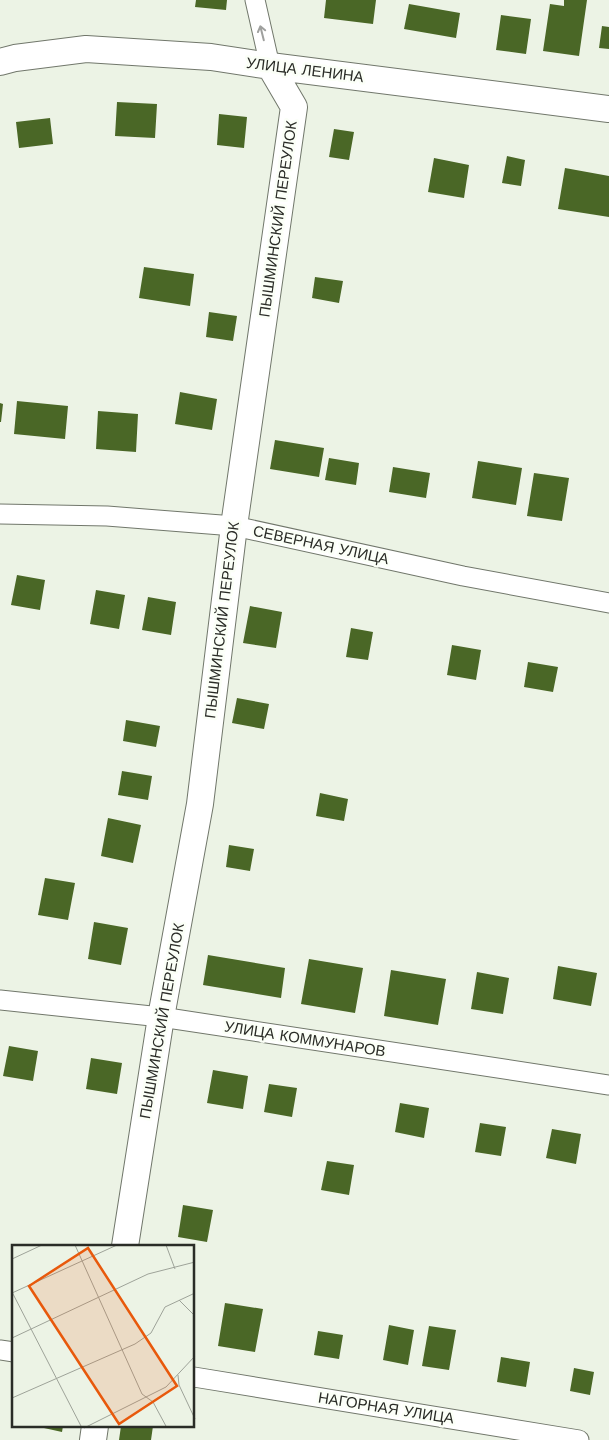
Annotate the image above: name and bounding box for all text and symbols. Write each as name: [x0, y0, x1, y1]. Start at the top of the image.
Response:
one-way arrow: [257, 26, 266, 42]
street label: УЛИЦА ЛЕНИНА: [245, 54, 365, 86]
street label: ПЫШМИНСКИЙ ПЕРЕУЛОК: [255, 119, 301, 318]
street label: ПЫШМИНСКИЙ ПЕРЕУЛОК: [201, 520, 243, 719]
street label: СЕВЕРНАЯ УЛИЦА: [251, 522, 391, 568]
street label: ПЫШМИНСКИЙ ПЕРЕУЛОК: [136, 922, 188, 1120]
street label: УЛИЦА КОММУНАРОВ: [223, 1017, 387, 1061]
inset map: [12, 1245, 195, 1428]
street label: НАГОРНАЯ УЛИЦА: [317, 1388, 455, 1428]

